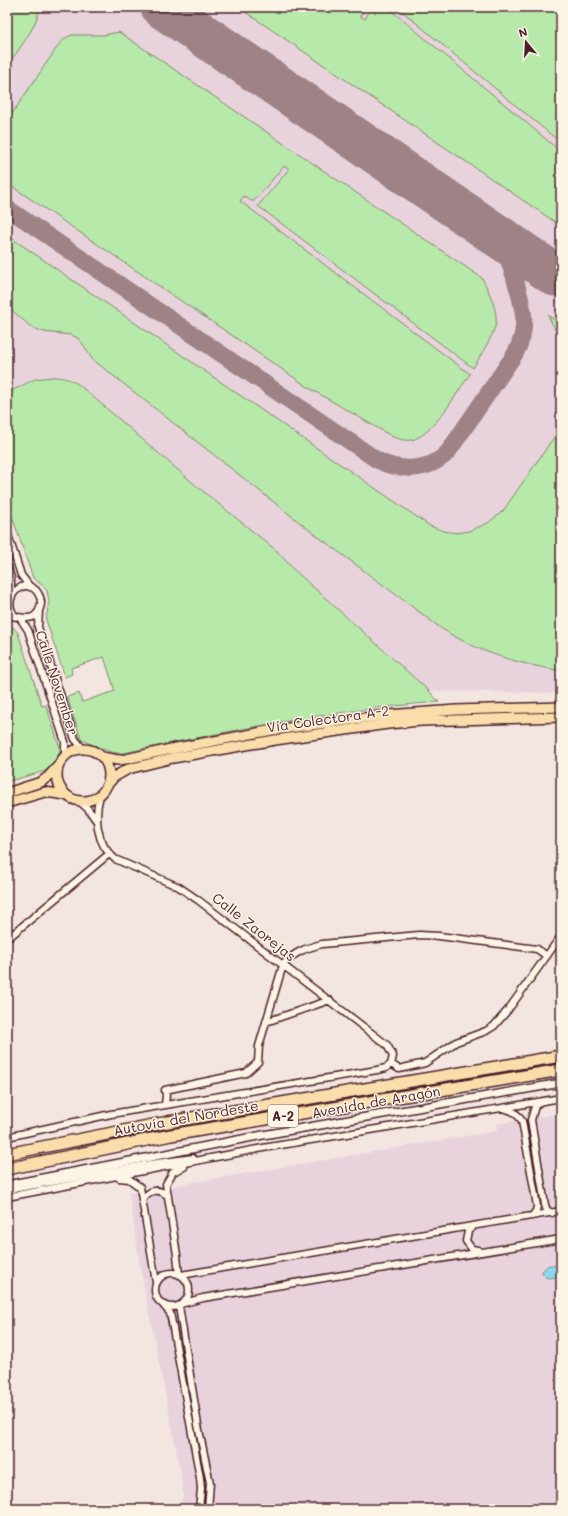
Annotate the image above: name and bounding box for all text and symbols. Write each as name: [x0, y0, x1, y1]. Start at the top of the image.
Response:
north arrow: [506, 22, 546, 62]
text: N: [516, 24, 529, 40]
street label: Calle November: [32, 628, 83, 738]
street label: Vía Colectora A-2: [266, 701, 390, 736]
street label: Calle Zaorejas: [209, 888, 300, 965]
street label: Avenida de Aragón: [310, 1081, 442, 1122]
street label: Autovía del Nordeste: [112, 1095, 260, 1140]
road number: A-2: [268, 1105, 298, 1127]

